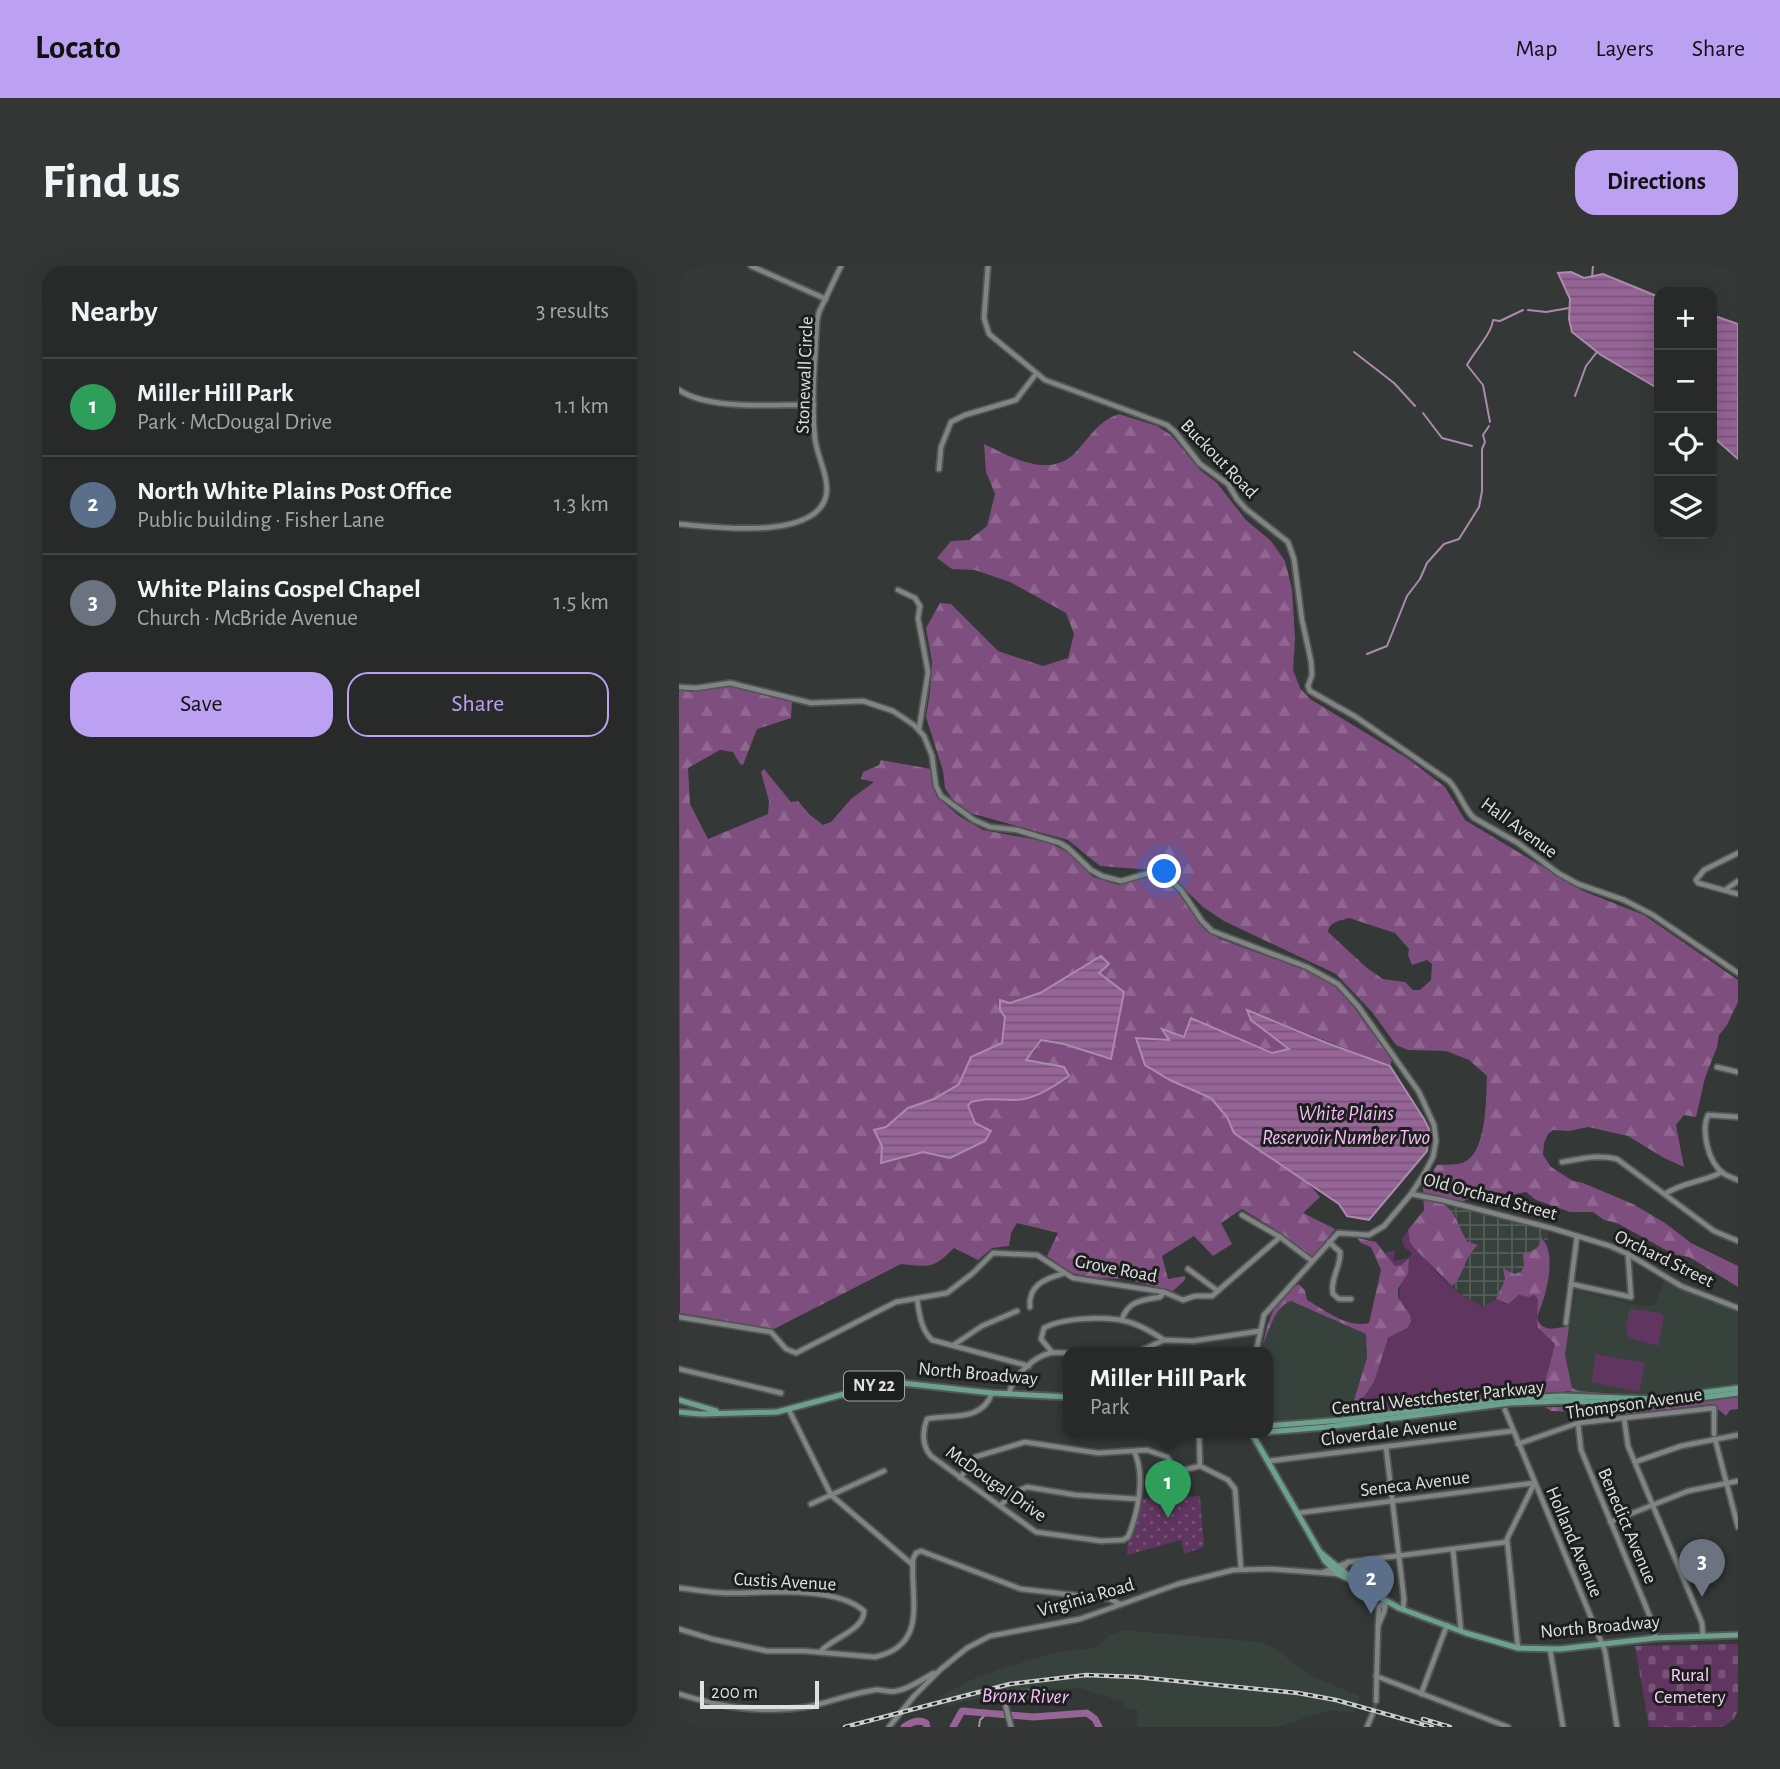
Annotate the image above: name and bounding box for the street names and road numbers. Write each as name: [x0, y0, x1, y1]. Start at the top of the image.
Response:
street label: Stonewall Circle: [793, 316, 817, 434]
street label: Buckout Road: [1177, 416, 1261, 502]
street label: Hall Avenue: [1477, 794, 1561, 862]
street label: Old Orchard Street: [1421, 1170, 1559, 1224]
street label: Orchard Street: [1611, 1227, 1717, 1291]
street label: Grove Road: [1073, 1252, 1159, 1286]
street label: North Broadway: [917, 1359, 1039, 1389]
road number: NY 22: [844, 1372, 904, 1400]
street label: Central Westchester Parkway: [1331, 1377, 1545, 1419]
street label: Thompson Avenue: [1565, 1385, 1703, 1423]
street label: Cloverdale Avenue: [1320, 1414, 1458, 1450]
street label: McDougal Drive: [942, 1442, 1050, 1526]
street label: Benedict Avenue: [1594, 1465, 1660, 1587]
street label: Seneca Avenue: [1359, 1468, 1471, 1500]
street label: Holland Avenue: [1542, 1484, 1606, 1600]
street label: Custis Avenue: [733, 1570, 837, 1594]
street label: Virginia Road: [1036, 1575, 1137, 1621]
street label: North Broadway: [1539, 1612, 1661, 1642]

